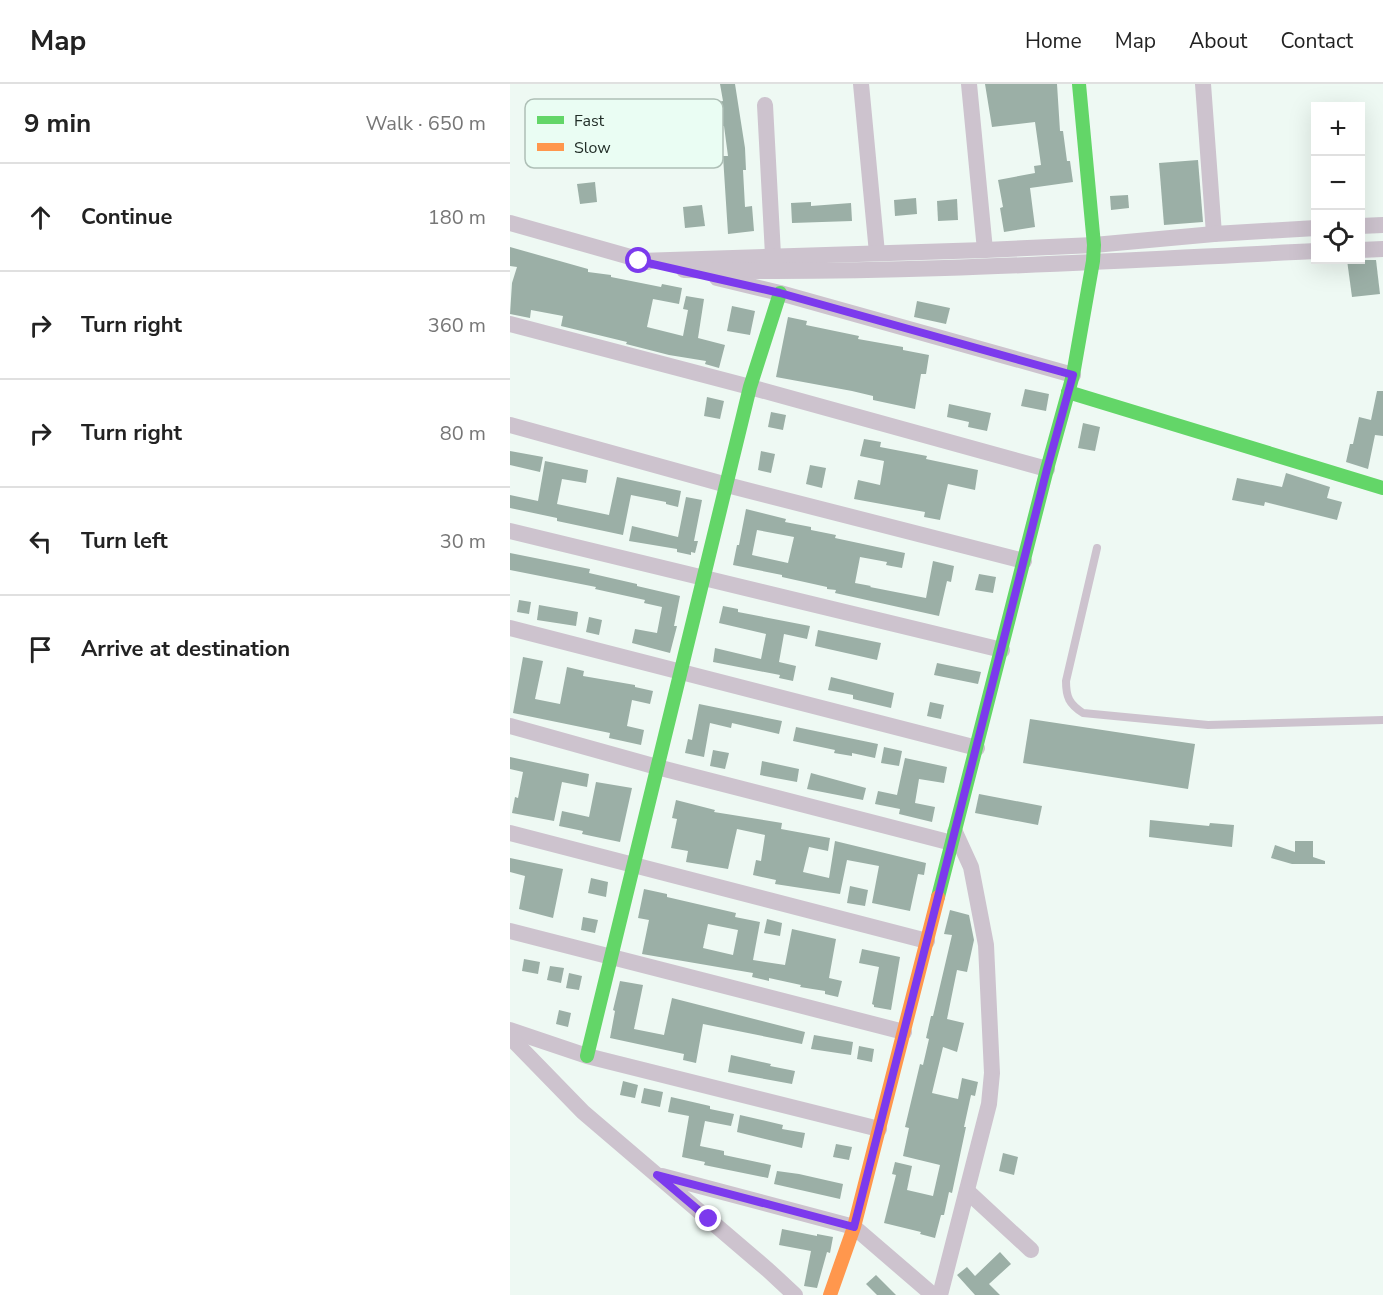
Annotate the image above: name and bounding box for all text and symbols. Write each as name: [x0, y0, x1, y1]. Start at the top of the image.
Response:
text: Map: [30, 22, 86, 60]
text: Home: [1025, 27, 1082, 55]
text: Map: [1115, 27, 1156, 55]
text: About: [1189, 27, 1247, 55]
text: Contact: [1280, 27, 1353, 55]
legend: [525, 99, 723, 168]
map controls: [1311, 102, 1365, 264]
button: +: [1311, 102, 1365, 156]
text: 9 min: [24, 106, 91, 141]
text: Walk · 650 m: [366, 110, 486, 137]
text: Fast: [574, 110, 605, 132]
text: Slow: [574, 137, 611, 159]
button: −: [1311, 156, 1365, 210]
icon: ahead: [24, 201, 57, 234]
text: Continue: [81, 202, 172, 232]
text: 180 m: [428, 204, 486, 231]
button: locate: [1311, 210, 1365, 264]
route start: [625, 247, 651, 273]
icon: right: [24, 309, 57, 342]
text: Turn right: [81, 310, 182, 340]
text: 360 m: [428, 312, 486, 339]
icon: right: [24, 417, 57, 450]
text: Turn right: [81, 418, 182, 448]
text: 80 m: [440, 420, 486, 447]
icon: left: [24, 525, 57, 558]
text: Turn left: [81, 526, 168, 556]
text: 30 m: [440, 528, 486, 555]
icon: arrive: [24, 633, 57, 666]
text: Arrive at destination: [81, 634, 290, 664]
route end: [695, 1205, 721, 1231]

